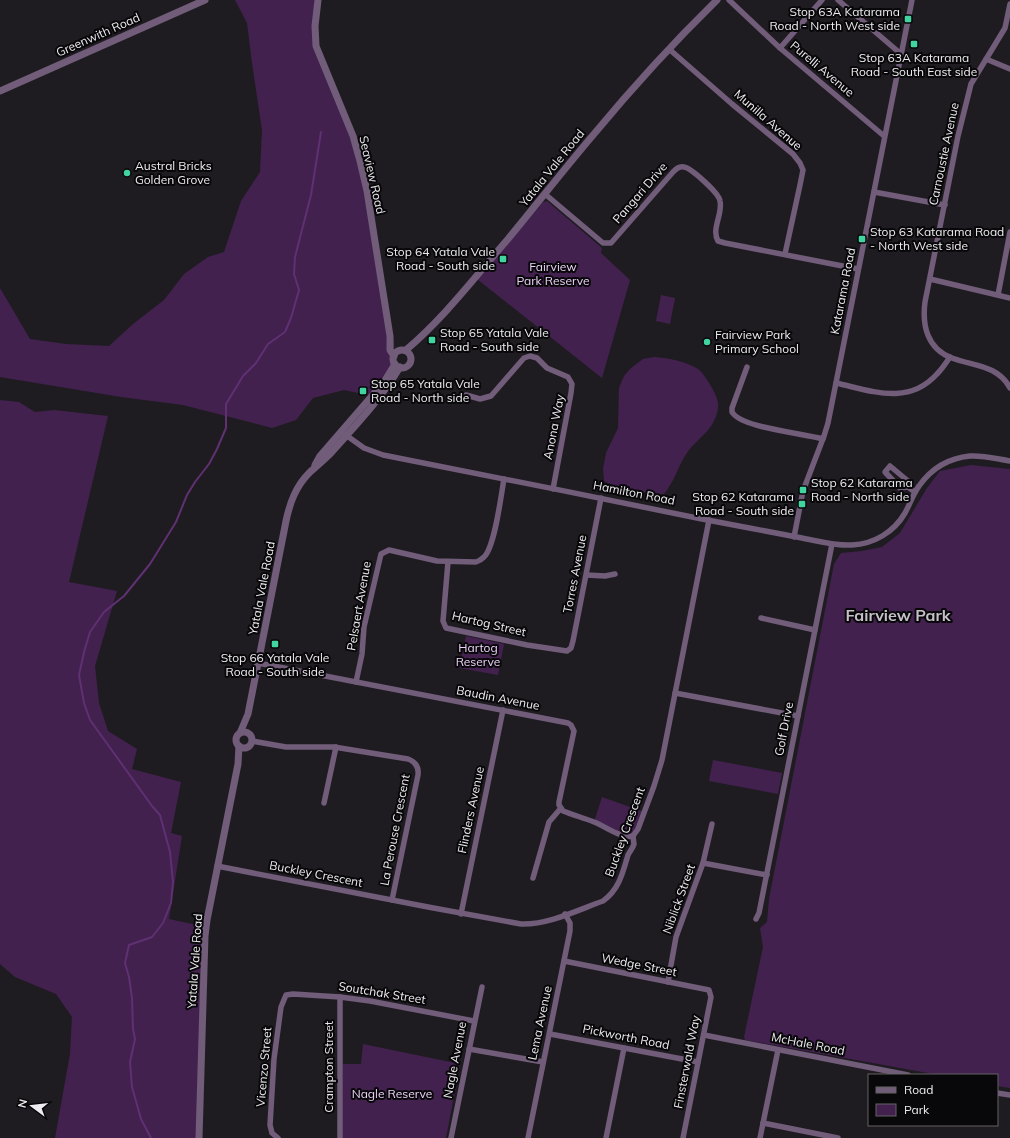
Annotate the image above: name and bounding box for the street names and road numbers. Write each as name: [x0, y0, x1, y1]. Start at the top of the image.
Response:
street label: Greenwith Road: [54, 9, 142, 60]
street label: Purelli Avenue: [787, 37, 857, 100]
street label: Munilla Avenue: [731, 86, 805, 153]
street label: Carnoustie Avenue: [925, 101, 962, 207]
street label: Yatala Vale Road: [515, 126, 587, 210]
street label: Seaview Road: [356, 134, 389, 215]
street label: Pangari Drive: [609, 159, 670, 226]
street label: Katarama Road: [827, 246, 858, 336]
street label: Anona Way: [540, 392, 567, 461]
street label: Hamilton Road: [592, 477, 676, 508]
street label: Torres Avenue: [560, 534, 589, 614]
street label: Yatala Vale Road: [245, 540, 278, 637]
street label: Pelsaert Avenue: [343, 560, 374, 652]
street label: Hartog Street: [451, 608, 528, 639]
street label: Baudin Avenue: [455, 682, 541, 713]
street label: Golf Drive: [771, 701, 796, 757]
street label: Flinders Avenue: [454, 765, 487, 855]
street label: La Perouse Crescent: [376, 773, 413, 887]
street label: Buckley Crescent: [601, 785, 648, 879]
street label: Buckley Crescent: [268, 857, 364, 890]
street label: Niblick Street: [659, 862, 698, 936]
street label: Yatala Vale Road: [184, 913, 205, 1010]
street label: Wedge Street: [600, 950, 678, 979]
street label: Soutchak Street: [337, 978, 427, 1007]
street label: Lema Avenue: [524, 984, 555, 1061]
street label: Finsterwald Way: [670, 1013, 703, 1110]
street label: Nagle Avenue: [440, 1020, 469, 1099]
street label: Crampton Street: [321, 1021, 336, 1113]
street label: Pickworth Road: [581, 1021, 671, 1052]
street label: Vicenzo Street: [253, 1027, 274, 1107]
street label: McHale Road: [770, 1029, 846, 1058]

